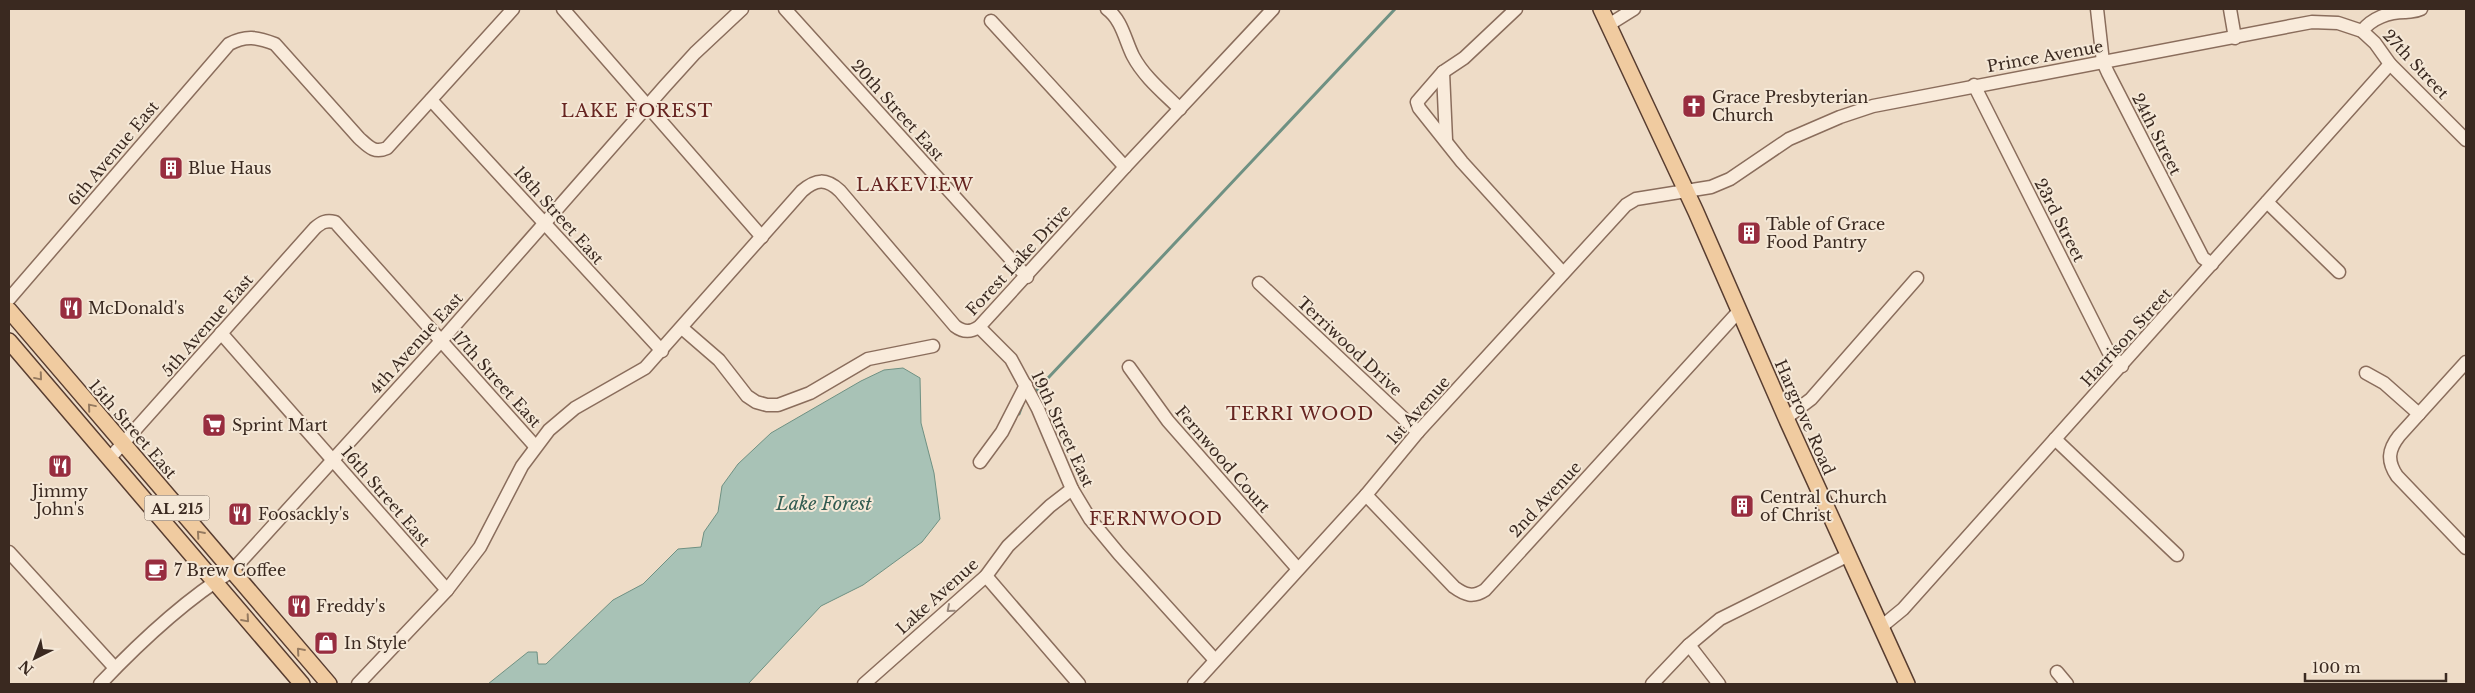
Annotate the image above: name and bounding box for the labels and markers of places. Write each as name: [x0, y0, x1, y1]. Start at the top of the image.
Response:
place label: Grace Presbyterian Church: [1712, 87, 1868, 125]
church icon: Grace Presbyterian Church: [1681, 93, 1707, 119]
building icon: Blue Haus: [158, 155, 184, 181]
place label: Blue Haus: [188, 158, 272, 178]
place label: Table of Grace Food Pantry: [1766, 214, 1885, 252]
building icon: Table of Grace Food Pantry: [1736, 220, 1762, 246]
restaurant icon: McDonald's: [58, 295, 84, 321]
place label: McDonald's: [88, 298, 185, 318]
supermarket icon: Sprint Mart: [201, 412, 227, 438]
place label: Sprint Mart: [232, 415, 328, 435]
restaurant icon: Jimmy John's: [47, 453, 73, 479]
place label: Jimmy John's: [30, 481, 89, 519]
place label: Central Church of Christ: [1760, 487, 1887, 525]
building icon: Central Church of Christ: [1729, 493, 1755, 519]
restaurant icon: Foosackly's: [227, 501, 253, 527]
place label: Foosackly's: [258, 504, 349, 524]
cafe icon: 7 Brew Coffee: [143, 557, 169, 583]
place label: 7 Brew Coffee: [174, 560, 286, 580]
restaurant icon: Freddy's: [286, 593, 312, 619]
place label: Freddy's: [316, 596, 385, 616]
shop icon: In Style: [313, 630, 339, 656]
place label: In Style: [344, 633, 407, 653]

